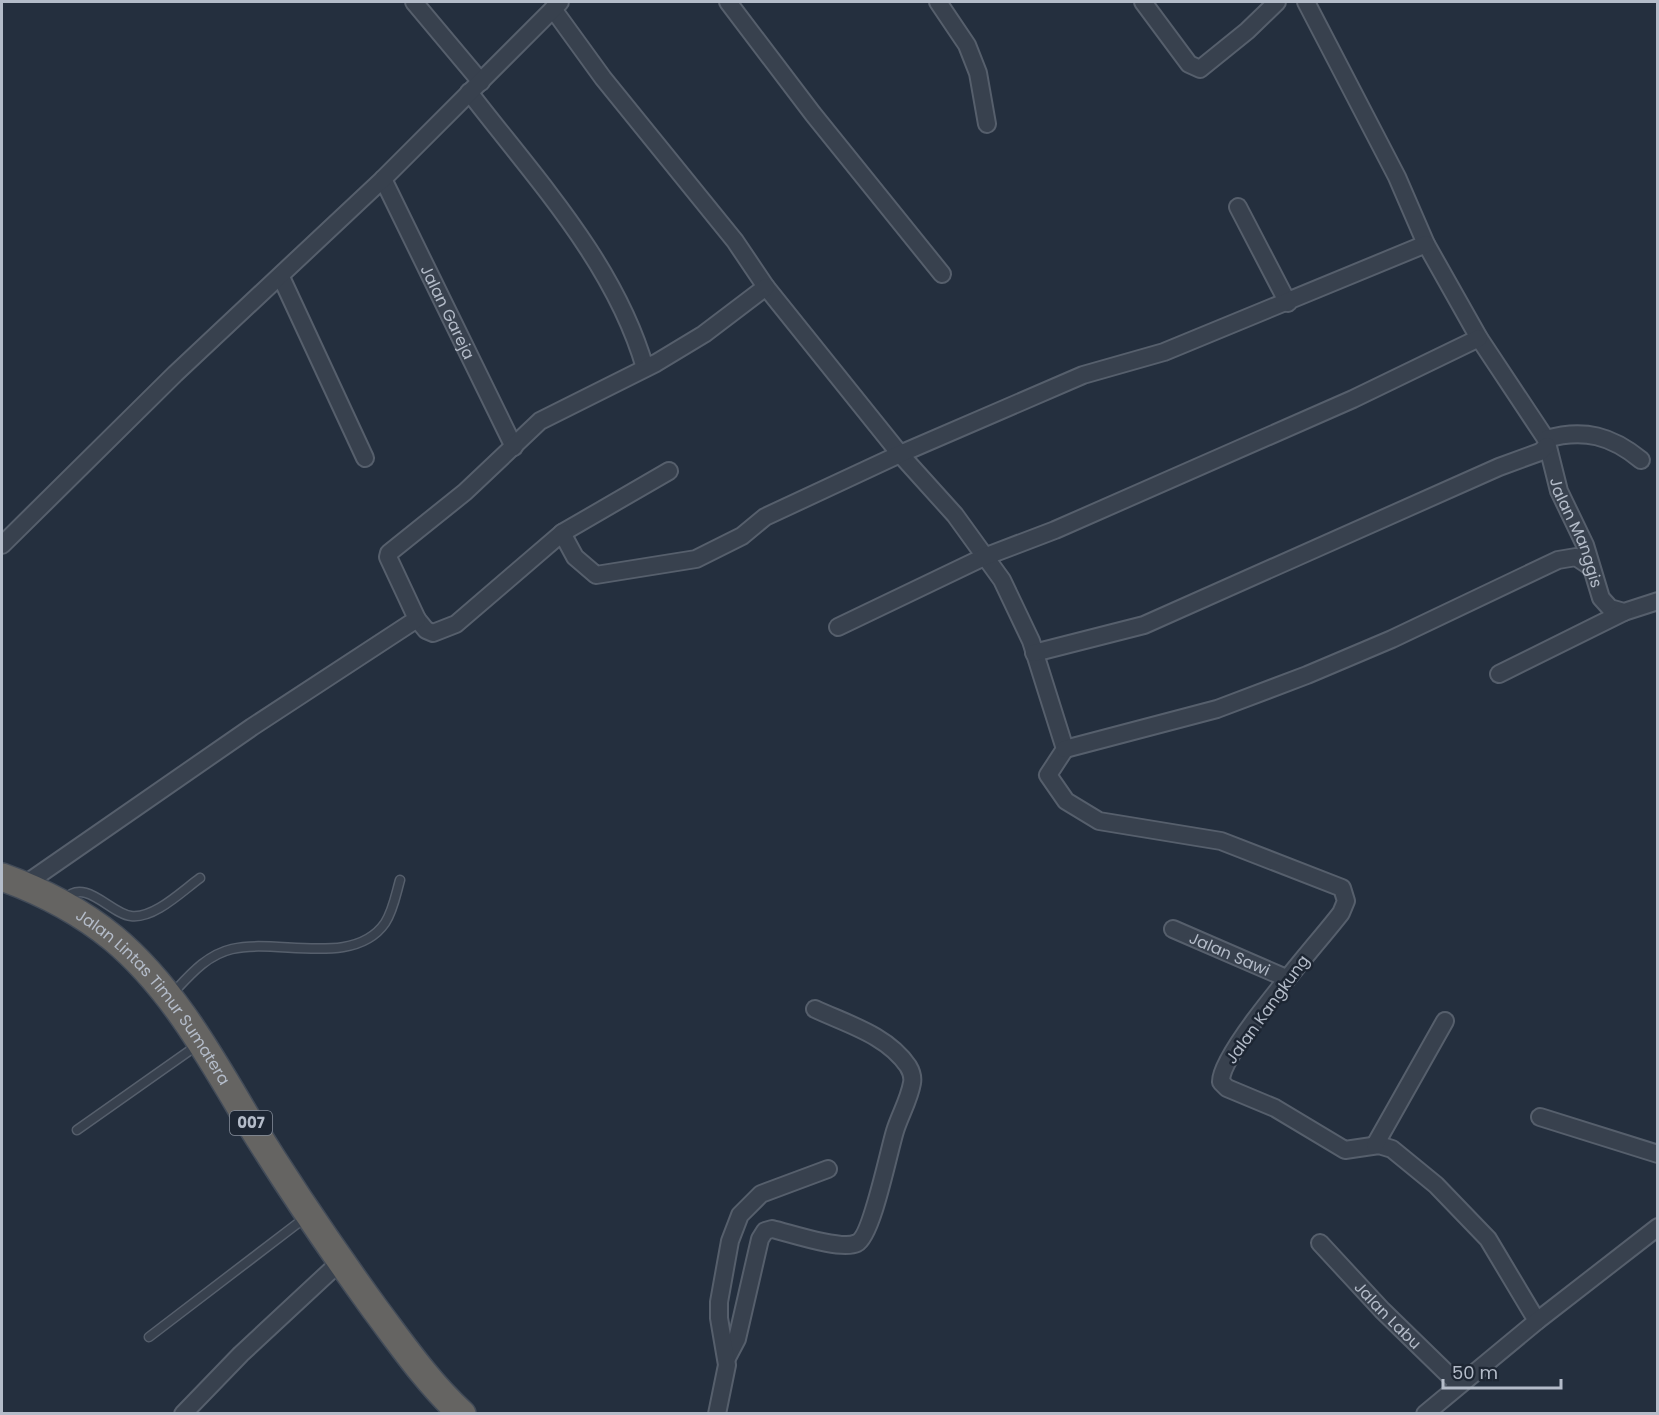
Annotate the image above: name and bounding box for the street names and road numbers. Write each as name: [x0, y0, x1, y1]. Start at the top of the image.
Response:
street label: Jalan Gareja: [415, 261, 480, 363]
street label: Jalan Manggis: [1544, 475, 1608, 590]
street label: Jalan Lintas Timur Sumatera: [71, 904, 236, 1089]
street label: Jalan Sawi: [1186, 926, 1274, 982]
street label: Jalan Kangkung: [1220, 950, 1315, 1068]
road number: 007: [230, 1111, 272, 1135]
street label: Jalan Labu: [1349, 1276, 1427, 1354]

